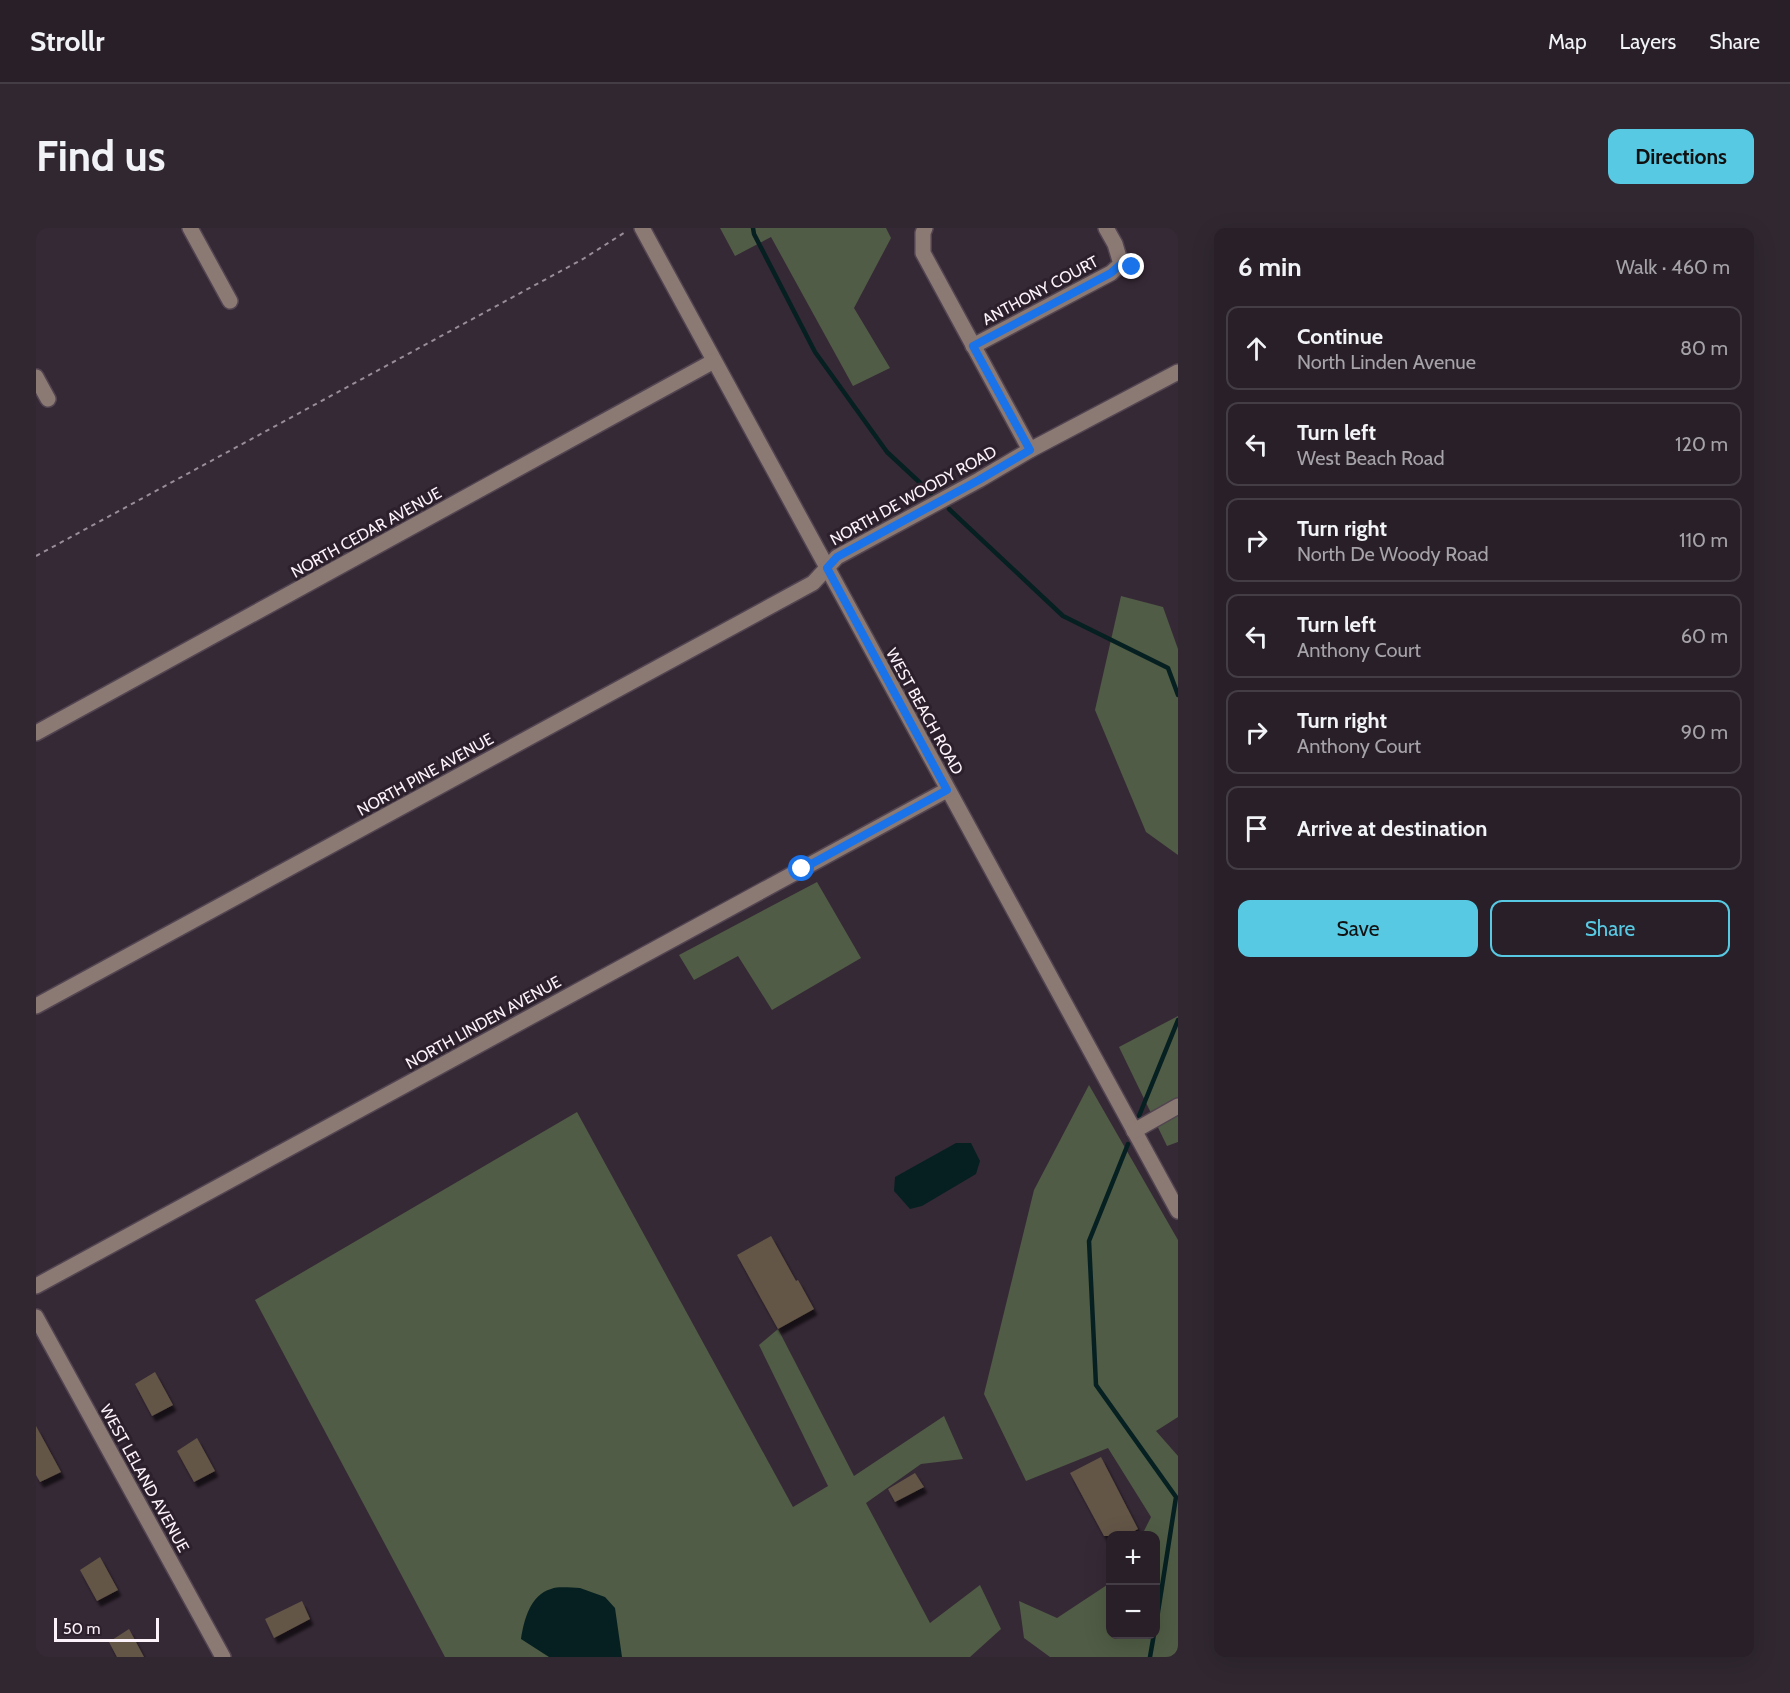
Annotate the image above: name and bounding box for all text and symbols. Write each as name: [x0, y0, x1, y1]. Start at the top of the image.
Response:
text: Strollr: [30, 24, 104, 58]
text: Map: [1548, 29, 1587, 54]
text: Layers: [1620, 29, 1676, 54]
text: Share: [1709, 29, 1760, 54]
button: Directions: [1608, 129, 1754, 184]
text: Find us: [36, 130, 165, 182]
text: 6 min: [1238, 251, 1302, 283]
street label: ANTHONY COURT: [979, 252, 1102, 329]
route end: [1118, 253, 1144, 279]
text: Walk · 460 m: [1616, 255, 1730, 279]
text: Continue: [1297, 323, 1383, 350]
icon: ahead: [1240, 332, 1273, 365]
text: 80 m: [1680, 336, 1728, 360]
text: North Linden Avenue: [1297, 350, 1476, 374]
text: Turn left: [1297, 419, 1376, 446]
icon: left: [1240, 428, 1273, 461]
text: 120 m: [1675, 432, 1728, 456]
street label: NORTH DE WOODY ROAD: [827, 442, 1000, 549]
text: West Beach Road: [1297, 446, 1444, 470]
street label: NORTH CEDAR AVENUE: [288, 483, 445, 582]
text: Turn right: [1297, 515, 1387, 542]
icon: right: [1240, 524, 1273, 557]
text: 110 m: [1679, 528, 1728, 552]
text: North De Woody Road: [1297, 542, 1489, 566]
text: Turn left: [1297, 611, 1376, 638]
icon: left: [1240, 620, 1273, 653]
text: 60 m: [1681, 624, 1728, 648]
text: Anthony Court: [1297, 638, 1421, 662]
street label: WEST BEACH ROAD: [882, 645, 967, 778]
text: Turn right: [1297, 707, 1387, 734]
icon: right: [1240, 716, 1273, 749]
text: 90 m: [1681, 720, 1728, 744]
street label: NORTH PINE AVENUE: [354, 729, 497, 820]
text: Anthony Court: [1297, 734, 1421, 758]
icon: arrive: [1240, 812, 1273, 845]
text: Arrive at destination: [1297, 815, 1487, 842]
route start: [788, 855, 814, 881]
button: Save: [1238, 900, 1478, 957]
button: Share: [1490, 900, 1730, 957]
street label: NORTH LINDEN AVENUE: [402, 972, 564, 1073]
street label: WEST LELAND AVENUE: [96, 1401, 193, 1556]
map controls: [1106, 1531, 1160, 1639]
button: +: [1106, 1531, 1160, 1585]
button: −: [1106, 1585, 1160, 1639]
scale bar: [54, 1615, 159, 1642]
text: 50 m: [63, 1619, 100, 1638]

